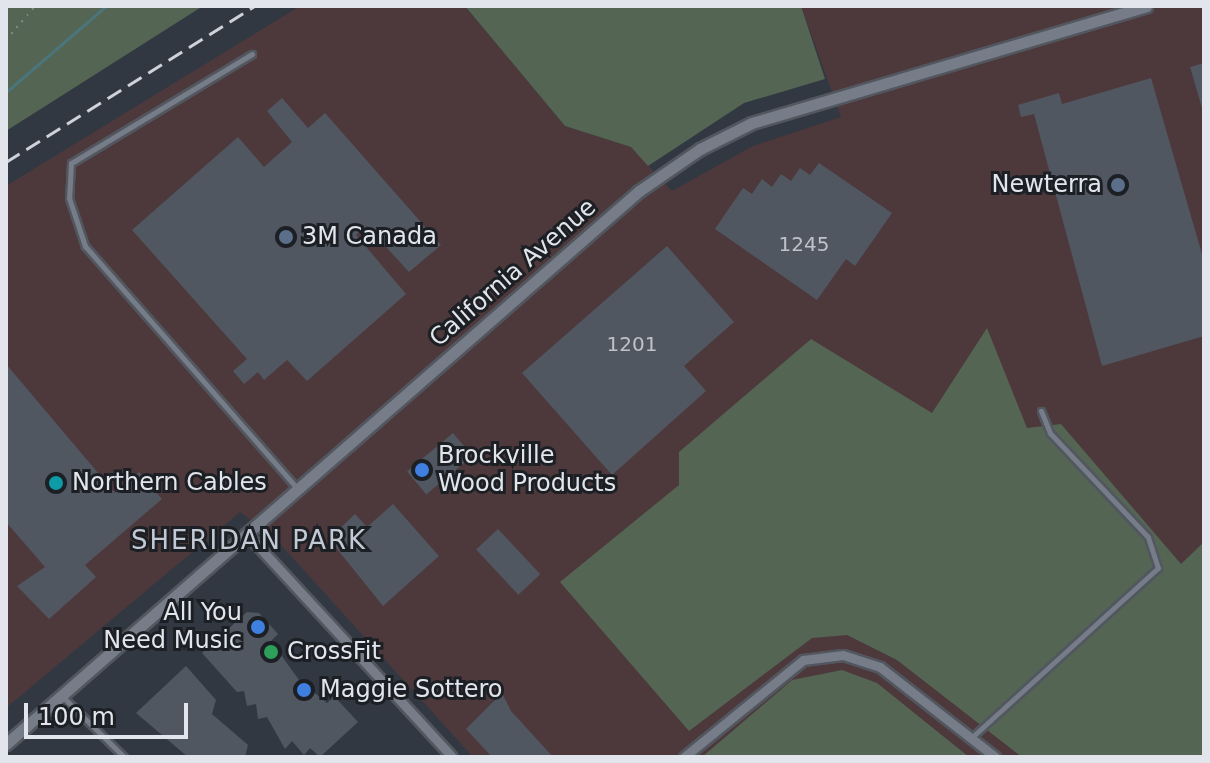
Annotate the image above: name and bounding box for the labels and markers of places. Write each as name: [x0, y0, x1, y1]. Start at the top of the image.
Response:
place label: Newterra: [991, 171, 1102, 199]
marker: Newterra: [1109, 176, 1127, 194]
place label: 3M Canada: [302, 223, 437, 251]
marker: 3M Canada: [277, 228, 295, 246]
place label: Brockville Wood Products: [438, 442, 616, 498]
marker: Brockville Wood Products: [413, 461, 431, 479]
place label: Northern Cables: [72, 469, 267, 497]
marker: Northern Cables: [47, 474, 65, 492]
place label: All You Need Music: [103, 599, 242, 655]
marker: All You Need Music: [249, 618, 267, 636]
place label: CrossFit: [287, 638, 381, 666]
marker: CrossFit: [262, 643, 280, 661]
place label: Maggie Sottero: [320, 676, 502, 704]
marker: Maggie Sottero: [295, 681, 313, 699]

